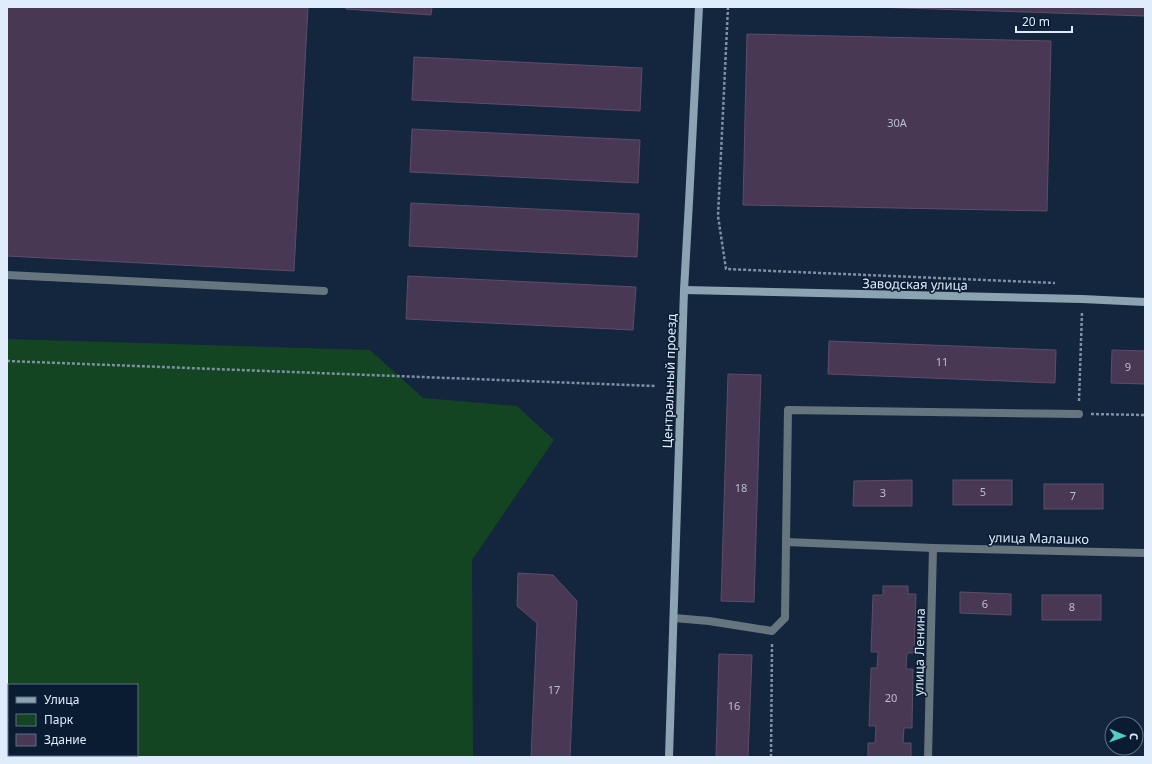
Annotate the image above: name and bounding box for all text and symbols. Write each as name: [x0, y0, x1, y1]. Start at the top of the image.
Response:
scale bar: [1016, 8, 1072, 34]
text: 20 m: [1022, 13, 1050, 30]
house number: 30А: [887, 115, 908, 130]
street label: Заводская улица: [862, 274, 968, 294]
street label: Центральный проезд: [658, 313, 680, 449]
house number: 11: [936, 354, 948, 369]
house number: 9: [1125, 359, 1131, 374]
house number: 18: [735, 480, 747, 495]
house number: 5: [980, 484, 986, 499]
house number: 3: [880, 485, 886, 500]
house number: 7: [1070, 488, 1076, 503]
street label: улица Малашко: [989, 528, 1089, 548]
house number: 6: [982, 596, 988, 611]
house number: 8: [1069, 599, 1075, 614]
street label: улица Ленина: [909, 608, 929, 696]
house number: 17: [548, 682, 560, 697]
legend: [8, 684, 138, 756]
house number: 20: [885, 690, 897, 705]
text: Улица: [44, 691, 79, 708]
house number: 16: [728, 698, 740, 713]
text: Парк: [44, 711, 74, 728]
north arrow: [1104, 716, 1144, 756]
text: Здание: [44, 731, 87, 748]
text: С: [1127, 733, 1142, 740]

